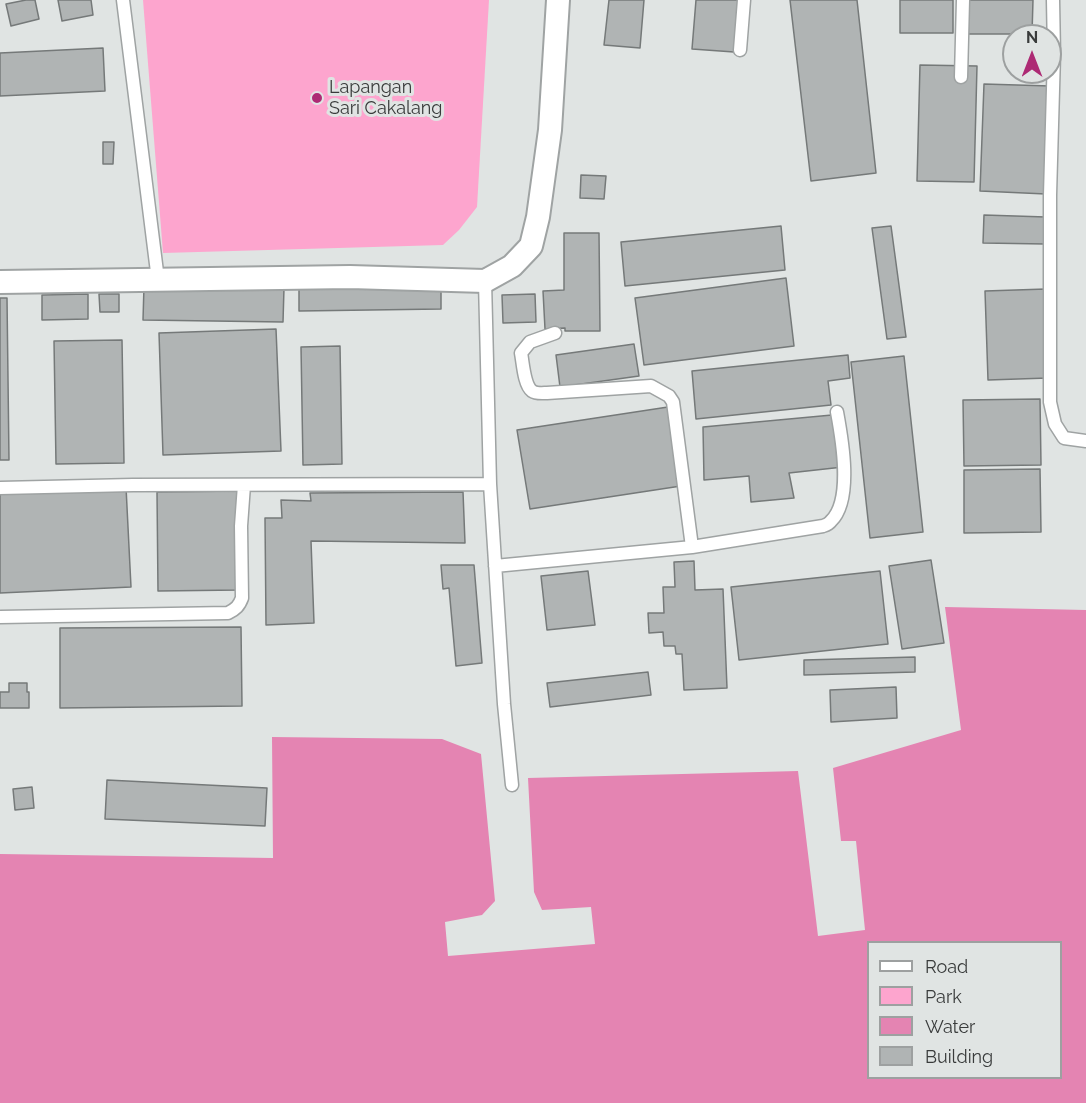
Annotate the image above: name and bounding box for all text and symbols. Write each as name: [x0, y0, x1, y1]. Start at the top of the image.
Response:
north arrow: [1002, 24, 1062, 84]
text: N: [1026, 28, 1038, 47]
place label: Lapangan Sari Cakalang: [329, 77, 442, 119]
marker: Lapangan Sari Cakalang: [310, 91, 324, 105]
legend: [867, 941, 1062, 1079]
text: Road: [925, 956, 968, 977]
text: Park: [925, 986, 962, 1007]
text: Water: [925, 1016, 975, 1037]
text: Building: [925, 1046, 993, 1067]

